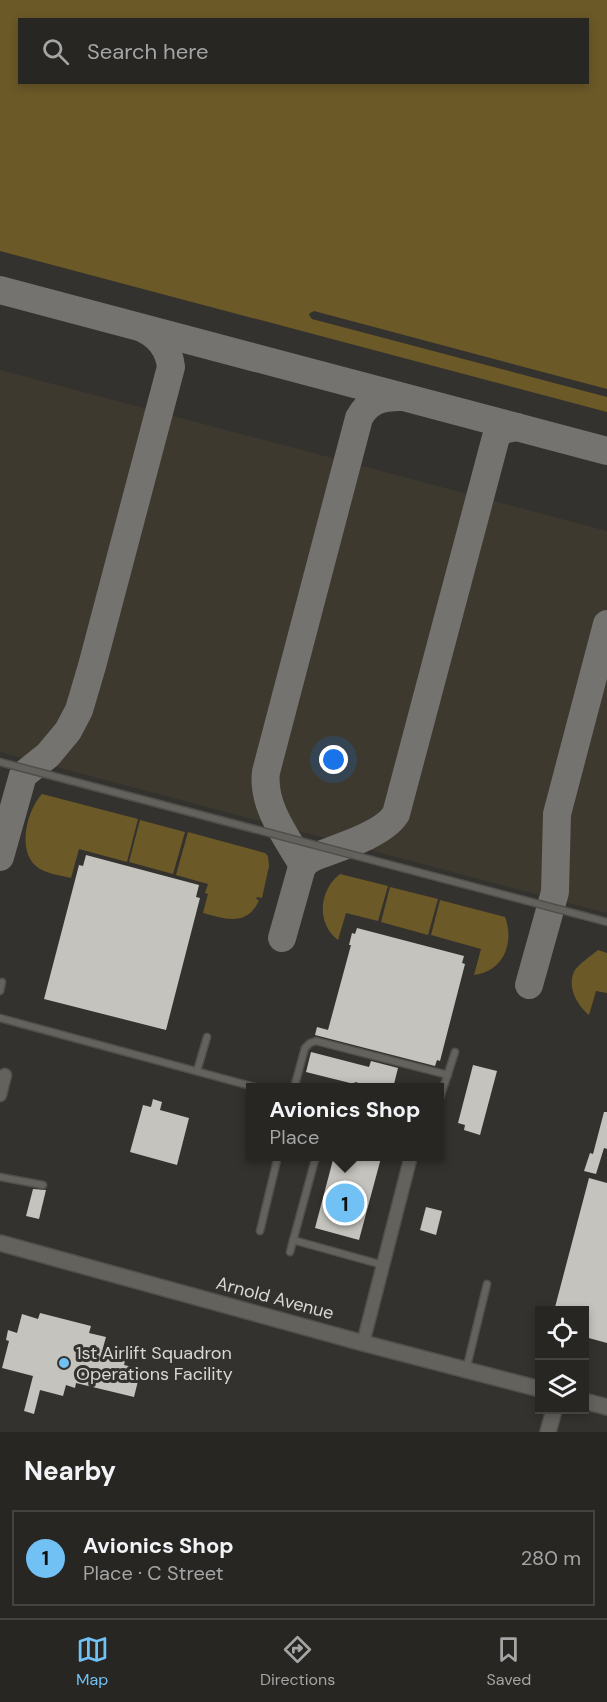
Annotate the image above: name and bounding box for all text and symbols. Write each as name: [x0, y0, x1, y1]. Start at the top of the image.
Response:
search box: [18, 18, 589, 84]
icon: search: [39, 35, 72, 68]
text: Search here: [87, 37, 208, 66]
your location: [319, 745, 348, 774]
popup: [246, 1083, 444, 1161]
text: Avionics Shop: [270, 1095, 420, 1124]
text: Place: [270, 1124, 319, 1150]
pin: 1: [326, 1180, 364, 1226]
street label: Arnold Avenue: [214, 1271, 336, 1325]
map controls: [535, 1306, 589, 1414]
button: locate: [535, 1306, 589, 1360]
place label: 1st Airlift Squadron Operations Facility: [76, 1341, 233, 1386]
marker: 1st Airlift Squadron Operations Facility: [57, 1356, 71, 1370]
button: layers: [535, 1360, 589, 1414]
text: Nearby: [24, 1454, 116, 1488]
text: Avionics Shop: [83, 1531, 234, 1560]
text: 1: [42, 1545, 49, 1571]
text: 280 m: [521, 1545, 581, 1571]
text: Place · C Street: [83, 1560, 224, 1586]
tab: Map: [76, 1633, 109, 1690]
tab: Directions: [260, 1633, 335, 1690]
tab: Saved: [487, 1633, 531, 1690]

